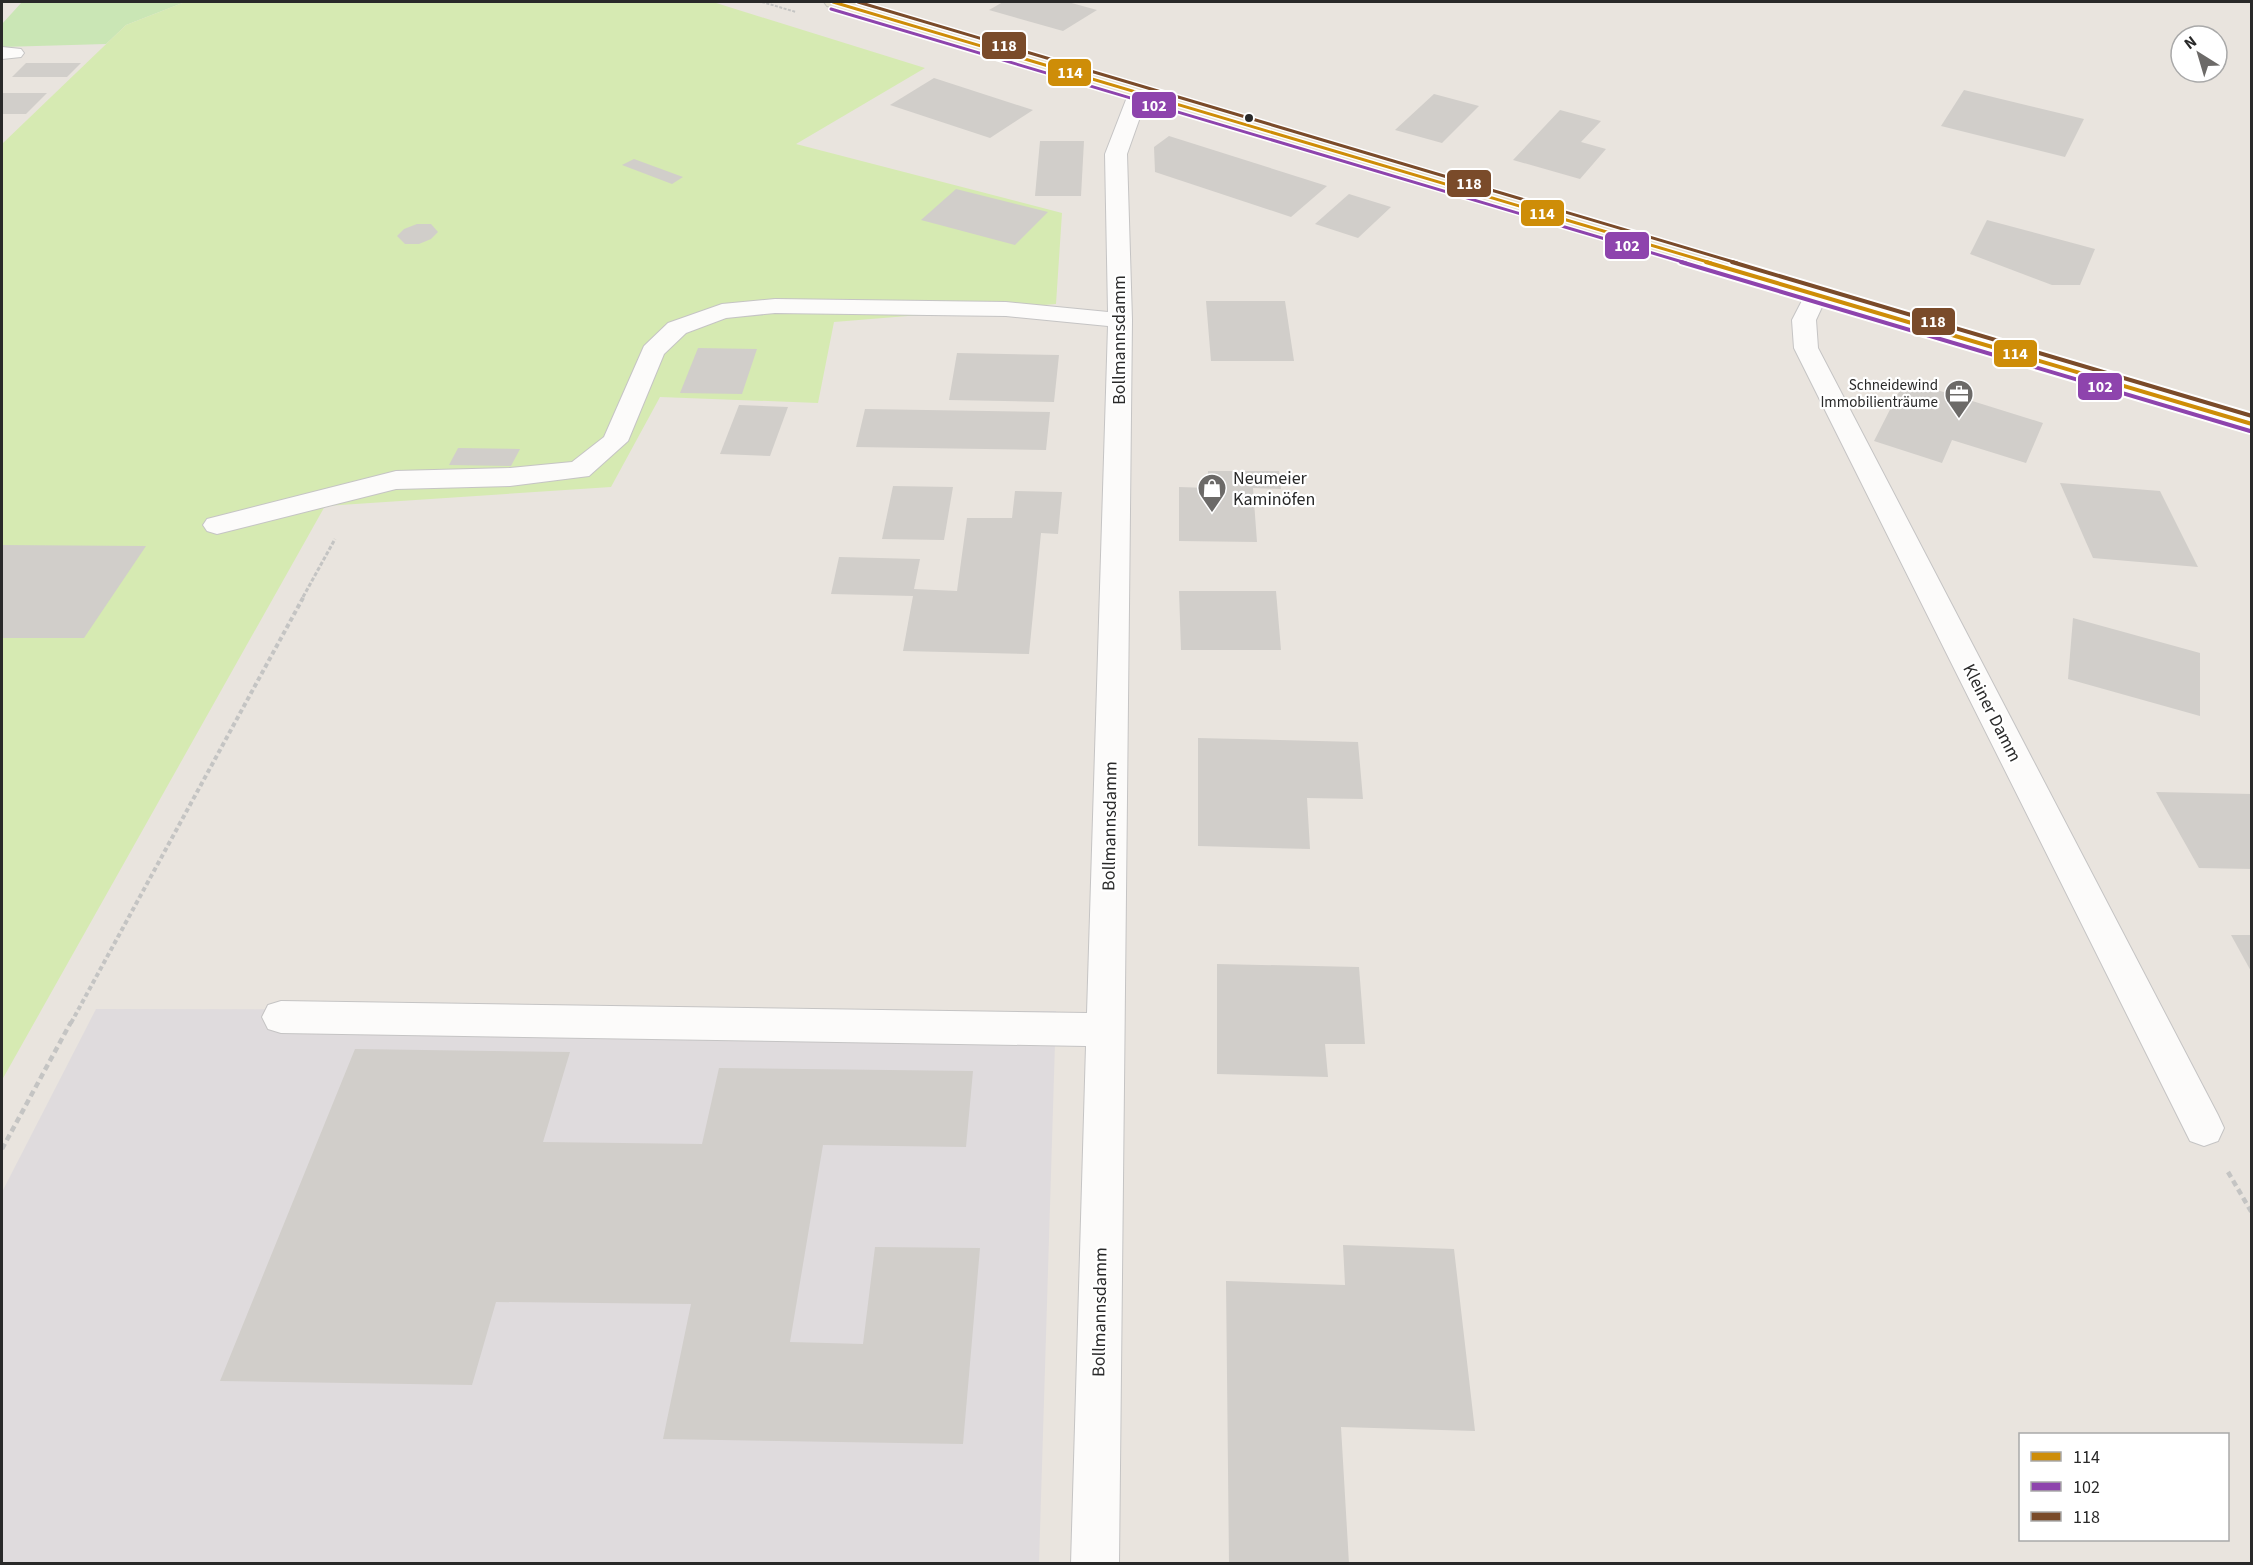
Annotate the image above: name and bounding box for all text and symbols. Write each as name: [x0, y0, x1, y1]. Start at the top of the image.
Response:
north arrow: [2169, 24, 2229, 84]
line badge: 118: [981, 31, 1027, 60]
text: N: [2180, 31, 2201, 55]
text: 118: [991, 35, 1017, 57]
line badge: 114: [1047, 58, 1092, 87]
text: 114: [1057, 62, 1083, 84]
line badge: 102: [1131, 91, 1177, 119]
text: 102: [1141, 95, 1167, 117]
unlabelled marker: [1243, 112, 1255, 124]
line badge: 118: [1446, 169, 1492, 198]
text: 118: [1456, 173, 1482, 195]
line badge: 114: [1520, 199, 1565, 227]
text: 114: [1529, 203, 1555, 225]
line badge: 102: [1604, 231, 1650, 260]
text: 102: [1614, 235, 1640, 257]
street label: Bollmannsdamm: [1107, 275, 1132, 405]
line badge: 118: [1911, 307, 1956, 336]
text: 118: [1920, 311, 1946, 333]
line badge: 114: [1993, 339, 2038, 368]
text: 114: [2002, 343, 2028, 365]
line badge: 102: [2077, 372, 2123, 401]
place label: Schneidewind Immobilienträume: [1820, 375, 1938, 413]
text: 102: [2087, 376, 2113, 398]
office icon: Schneidewind Immobilienträume: [1943, 378, 1975, 420]
place label: Neumeier Kaminöfen: [1233, 466, 1315, 512]
shop icon: Neumeier Kaminöfen: [1196, 472, 1228, 514]
street label: Kleiner Damm: [1957, 660, 2027, 766]
street label: Bollmannsdamm: [1096, 761, 1124, 891]
street label: Bollmannsdamm: [1086, 1247, 1114, 1377]
legend: [2019, 1433, 2229, 1541]
text: 114: [2073, 1445, 2100, 1470]
text: 102: [2073, 1475, 2100, 1500]
text: 118: [2073, 1505, 2100, 1530]

